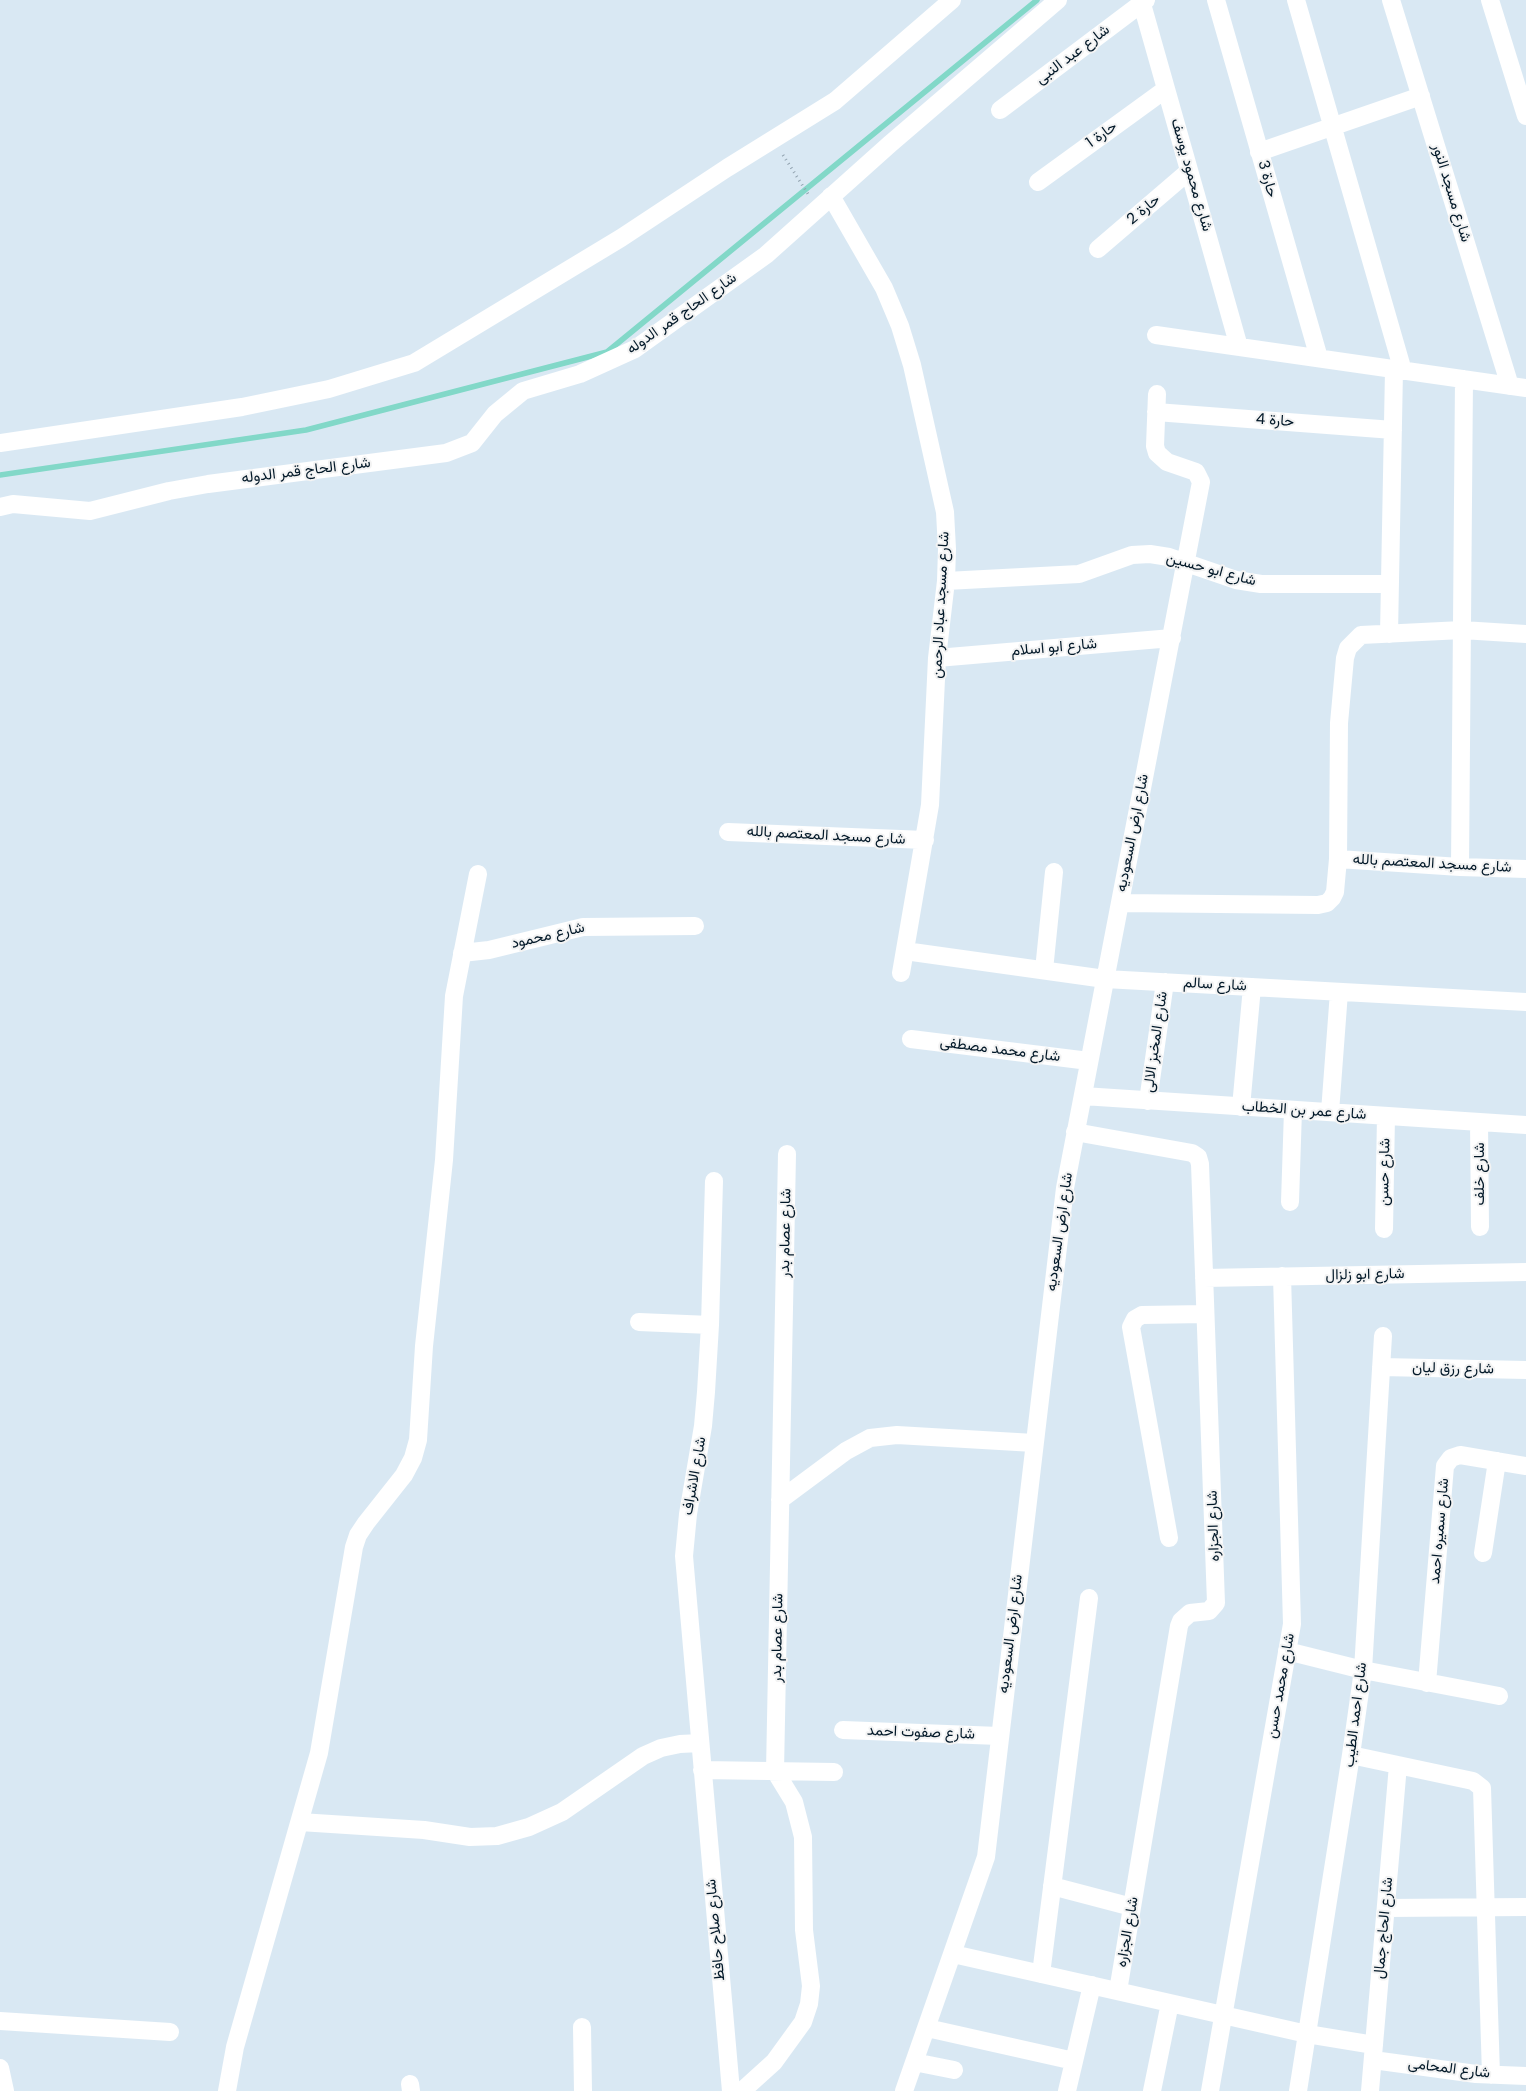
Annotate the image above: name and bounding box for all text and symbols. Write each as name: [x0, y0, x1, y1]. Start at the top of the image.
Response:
street label: شارع عبد النبى: [1032, 21, 1114, 89]
street label: شارع محمود يوسف: [1166, 116, 1216, 234]
street label: حارة 1: [1083, 118, 1121, 152]
street label: شارع مسجد النور: [1428, 142, 1474, 244]
street label: حارة 3: [1253, 158, 1281, 200]
street label: حارة 2: [1124, 191, 1164, 229]
street label: شارع الحاج قمر الدوله: [624, 269, 740, 359]
street label: حارة 4: [1255, 411, 1295, 431]
street label: شارع الحاج قمر الدوله: [240, 454, 372, 488]
street label: شارع مسجد عباد الرحمن: [928, 531, 954, 679]
street label: شارع ابو حسين: [1164, 549, 1258, 591]
street label: شارع ابو اسلام: [1010, 635, 1098, 661]
street label: شارع ارض السعوديه: [1113, 773, 1153, 893]
street label: شارع مسجد المعتصم بالله: [746, 823, 906, 849]
street label: شارع مسجد المعتصم بالله: [1352, 851, 1512, 877]
street label: شارع محمود: [510, 919, 586, 953]
street label: شارع سالم: [1183, 974, 1247, 996]
street label: شارع المخبز الالى: [1140, 990, 1172, 1094]
street label: شارع محمد مصطفى: [939, 1034, 1061, 1066]
street label: شارع عمر بن الخطاب: [1241, 1098, 1367, 1124]
street label: شارع حسن: [1375, 1138, 1395, 1206]
street label: شارع خلف: [1471, 1143, 1489, 1205]
street label: شارع ارض السعوديه: [1043, 1171, 1077, 1293]
street label: شارع عصام بدر: [776, 1188, 796, 1278]
street label: شارع ابو زلزال: [1325, 1265, 1405, 1285]
street label: شارع رزق ليان: [1412, 1359, 1494, 1379]
street label: شارع الاشراف: [679, 1435, 711, 1517]
street label: شارع سميره احمد: [1426, 1477, 1454, 1585]
street label: شارع الجزاره: [1204, 1490, 1224, 1562]
street label: شارع ارض السعوديه: [995, 1574, 1027, 1694]
street label: شارع عصام بدر: [768, 1593, 788, 1683]
street label: شارع محمد حسن: [1263, 1632, 1299, 1740]
street label: شارع احمد الطيب: [1341, 1662, 1371, 1768]
street label: شارع صفوت احمد: [867, 1722, 975, 1744]
street label: شارع الحاج جمال: [1371, 1876, 1397, 1980]
street label: شارع صلاح حافظ: [703, 1878, 729, 1982]
street label: شارع الجزاره: [1113, 1895, 1143, 1969]
street label: شارع المحامى: [1407, 2055, 1491, 2083]

